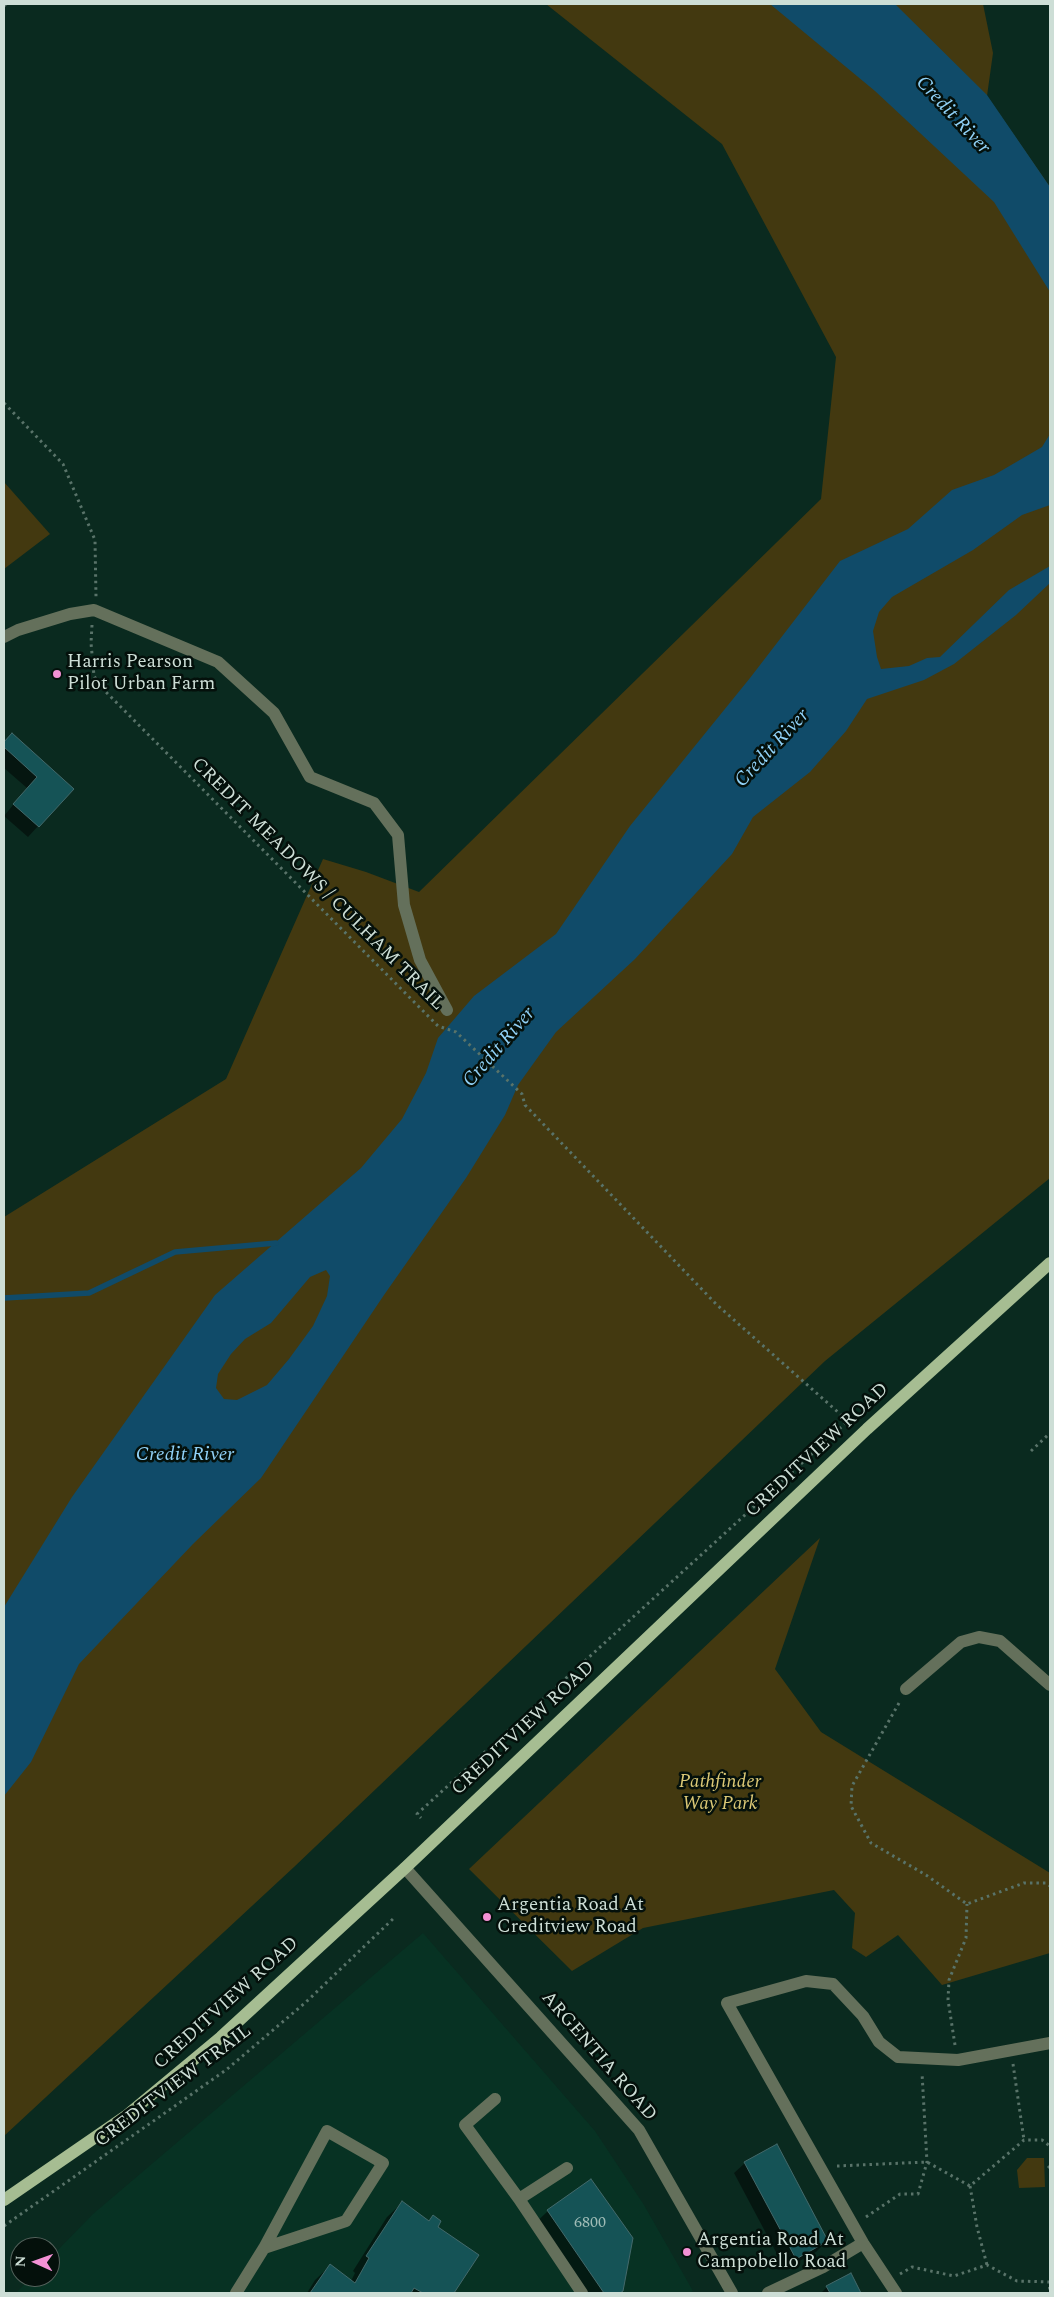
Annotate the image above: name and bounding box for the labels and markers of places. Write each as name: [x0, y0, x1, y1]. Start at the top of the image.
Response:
place label: Harris Pearson Pilot Urban Farm: [67, 652, 215, 696]
marker: Harris Pearson Pilot Urban Farm: [51, 668, 63, 680]
place label: Argentia Road At Creditview Road: [497, 1895, 644, 1939]
marker: Argentia Road At Creditview Road: [481, 1911, 493, 1923]
place label: Argentia Road At Campobello Road: [697, 2230, 846, 2274]
marker: Argentia Road At Campobello Road: [681, 2246, 693, 2258]

